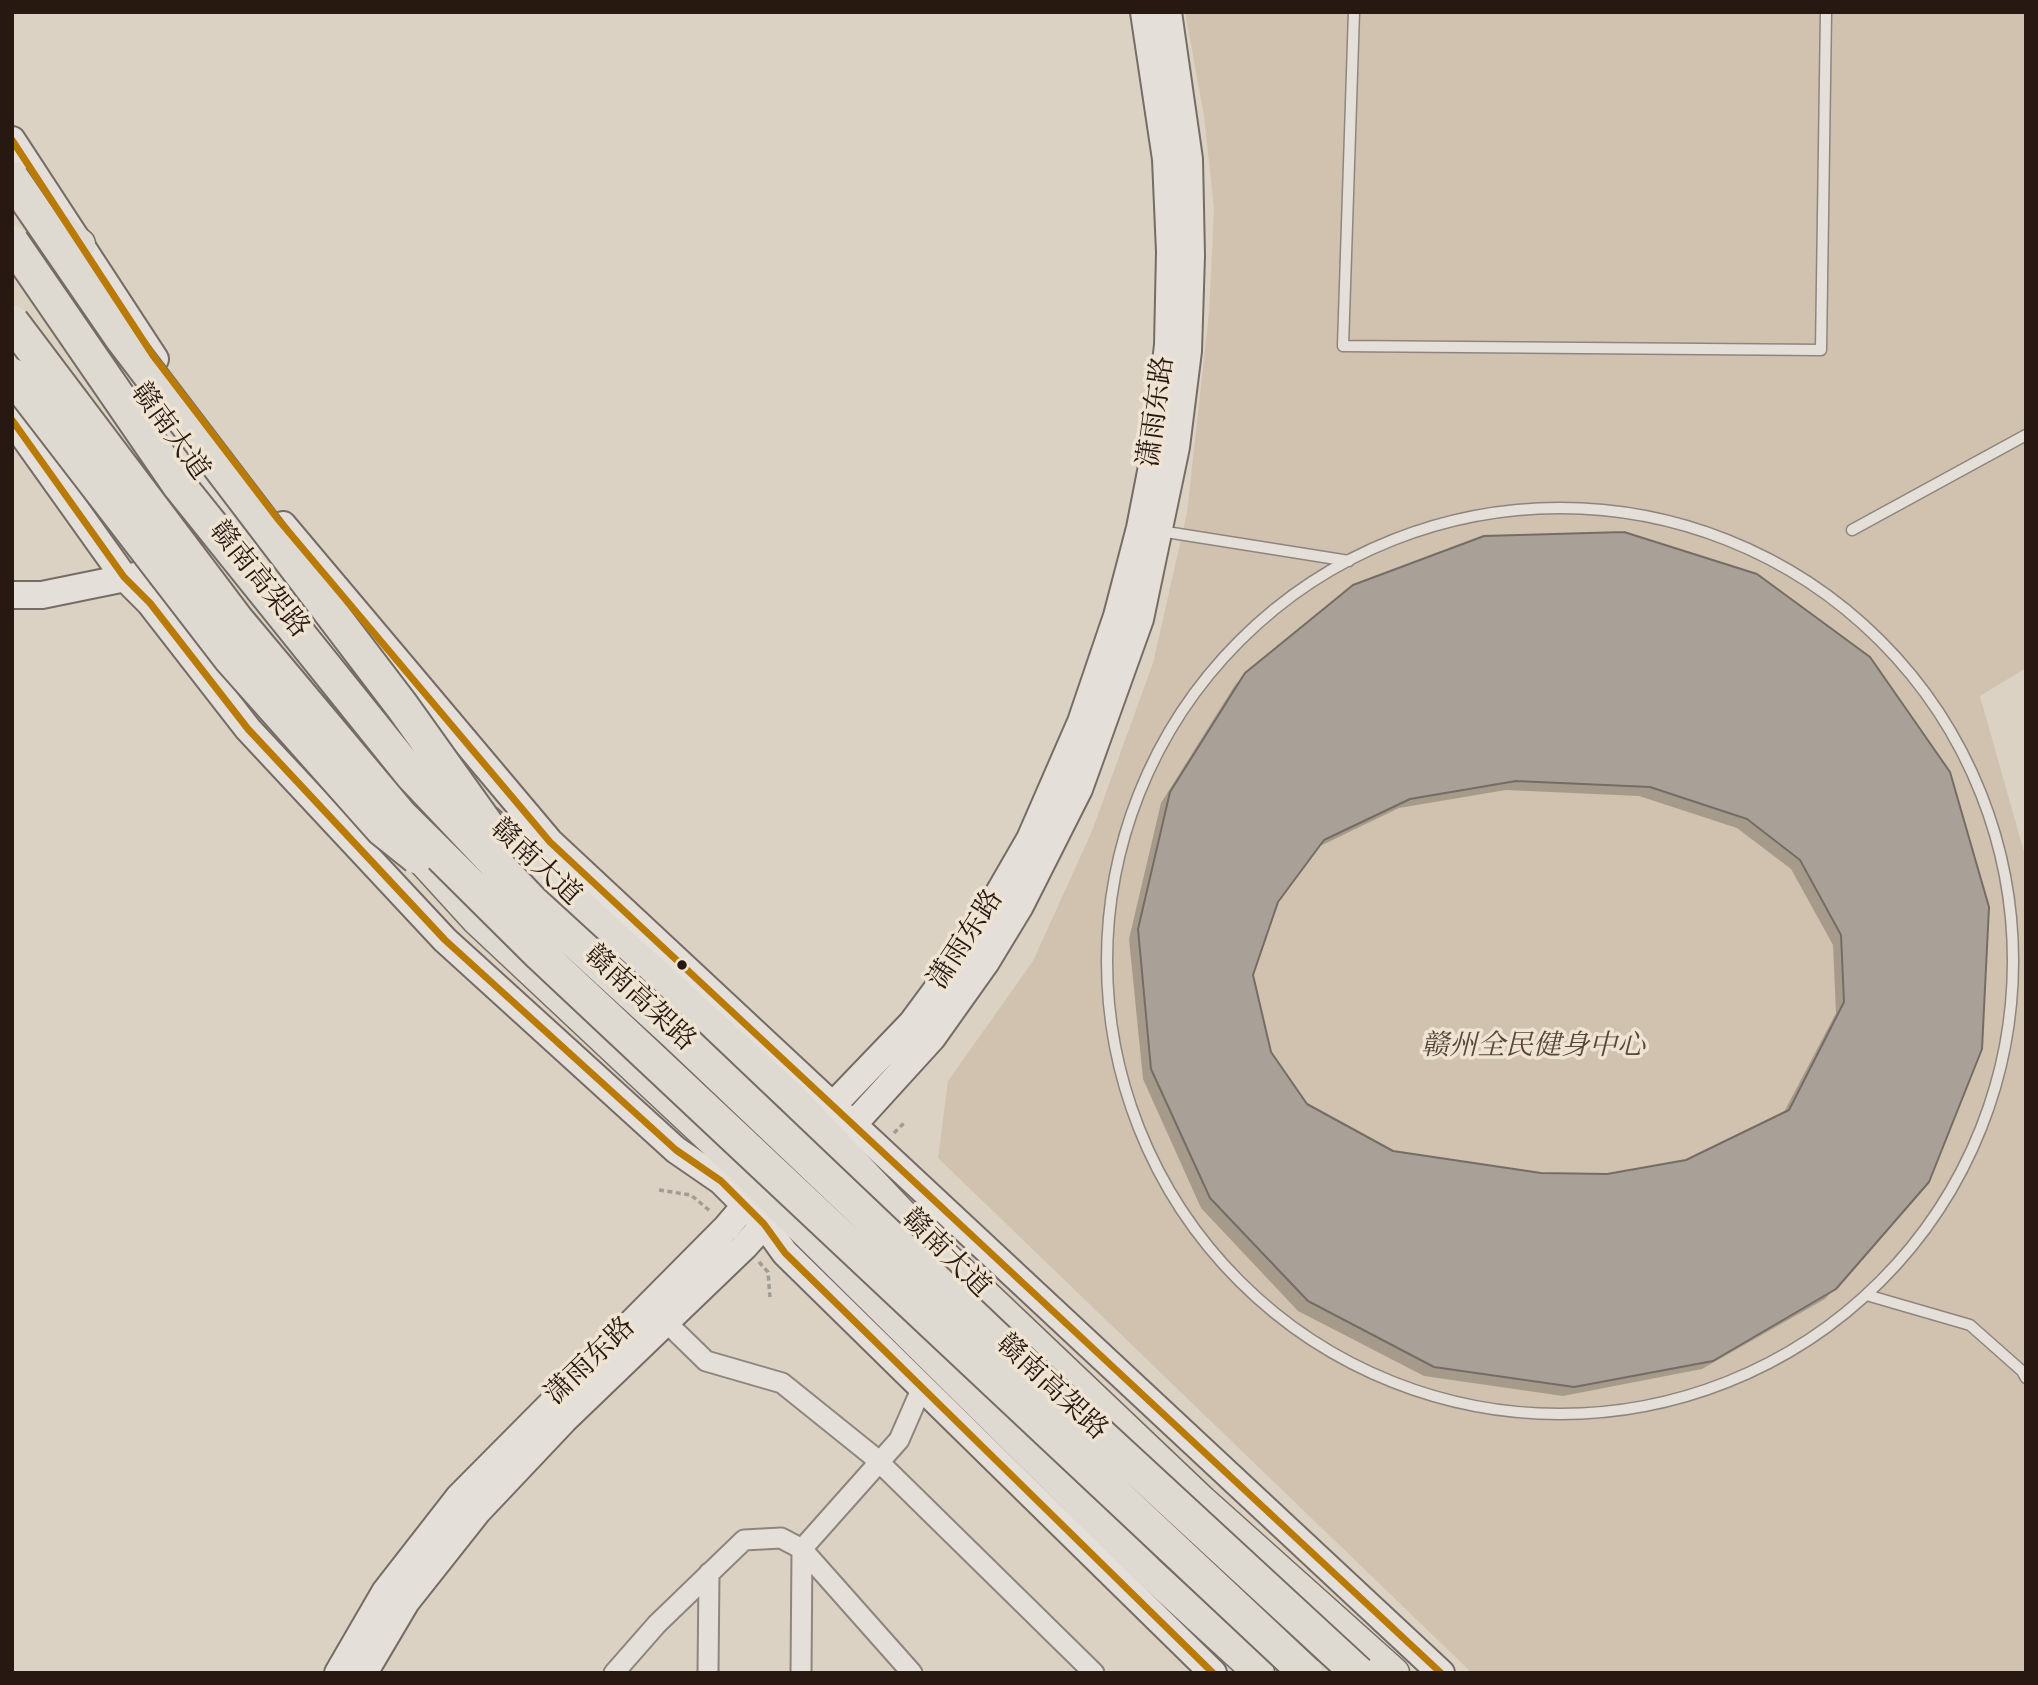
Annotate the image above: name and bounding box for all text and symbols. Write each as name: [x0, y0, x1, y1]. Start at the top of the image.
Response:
street label: 潇雨东路: [1135, 354, 1183, 470]
street label: 赣南大道: [121, 378, 215, 488]
street label: 赣南高架路: [200, 516, 314, 646]
street label: 赣南大道: [482, 814, 586, 914]
street label: 潇雨东路: [923, 885, 1013, 997]
street label: 赣南高架路: [575, 940, 701, 1060]
unlabelled marker: [675, 958, 689, 972]
park label: 赣州全民健身中心: [1421, 1032, 1645, 1066]
street label: 赣南大道: [893, 1204, 995, 1306]
street label: 潇雨东路: [540, 1312, 644, 1414]
street label: 赣南高架路: [987, 1329, 1113, 1449]

